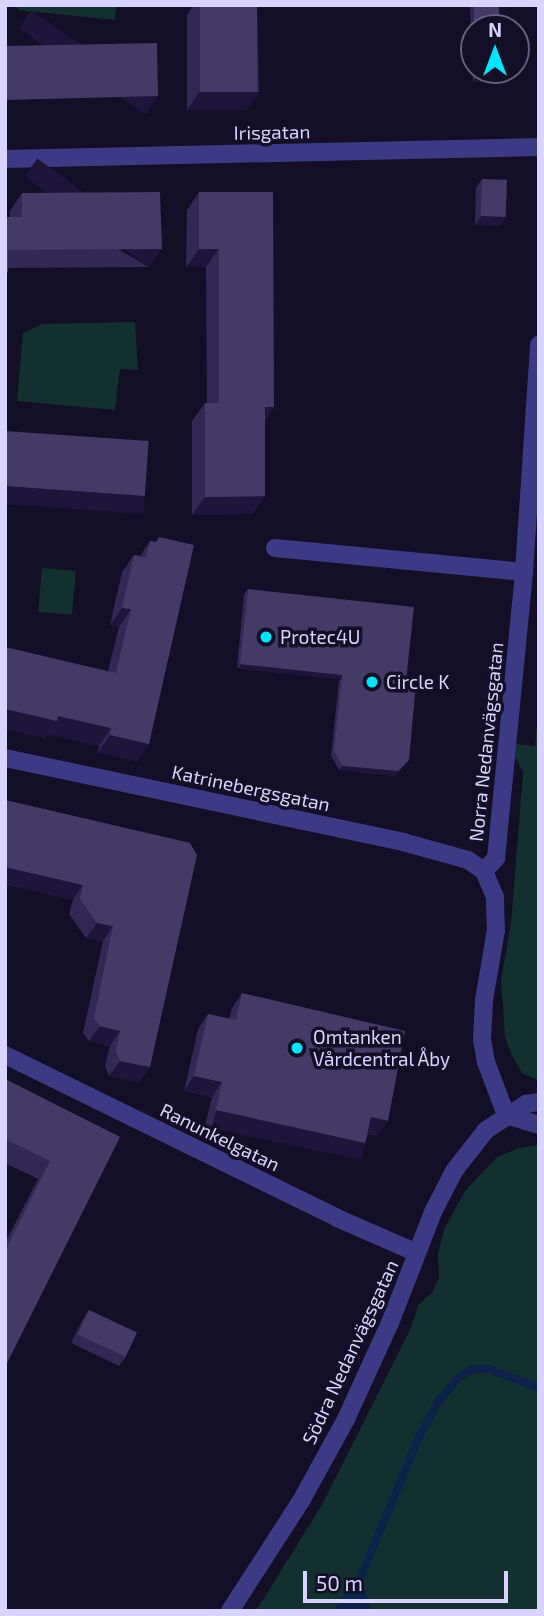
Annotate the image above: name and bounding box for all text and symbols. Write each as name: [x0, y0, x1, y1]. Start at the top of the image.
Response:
north arrow: [460, 14, 530, 84]
text: N: [488, 18, 502, 41]
street label: Irisgatan: [234, 120, 310, 144]
place label: Protec4U: [280, 626, 360, 648]
marker: Protec4U: [258, 629, 274, 645]
street label: Norra Nedanvägsgatan: [464, 641, 508, 843]
place label: Circle K: [386, 671, 450, 693]
marker: Circle K: [364, 674, 380, 690]
street label: Katrinebergsgatan: [170, 760, 332, 816]
place label: Omtanken Vårdcentral Åby: [313, 1026, 451, 1070]
marker: Omtanken Vårdcentral Åby: [287, 1038, 307, 1058]
street label: Ranunkelgatan: [157, 1098, 283, 1176]
street label: Södra Nedanvägsgatan: [297, 1256, 403, 1448]
scale bar: [306, 1556, 511, 1600]
text: 50 m: [316, 1570, 363, 1595]

